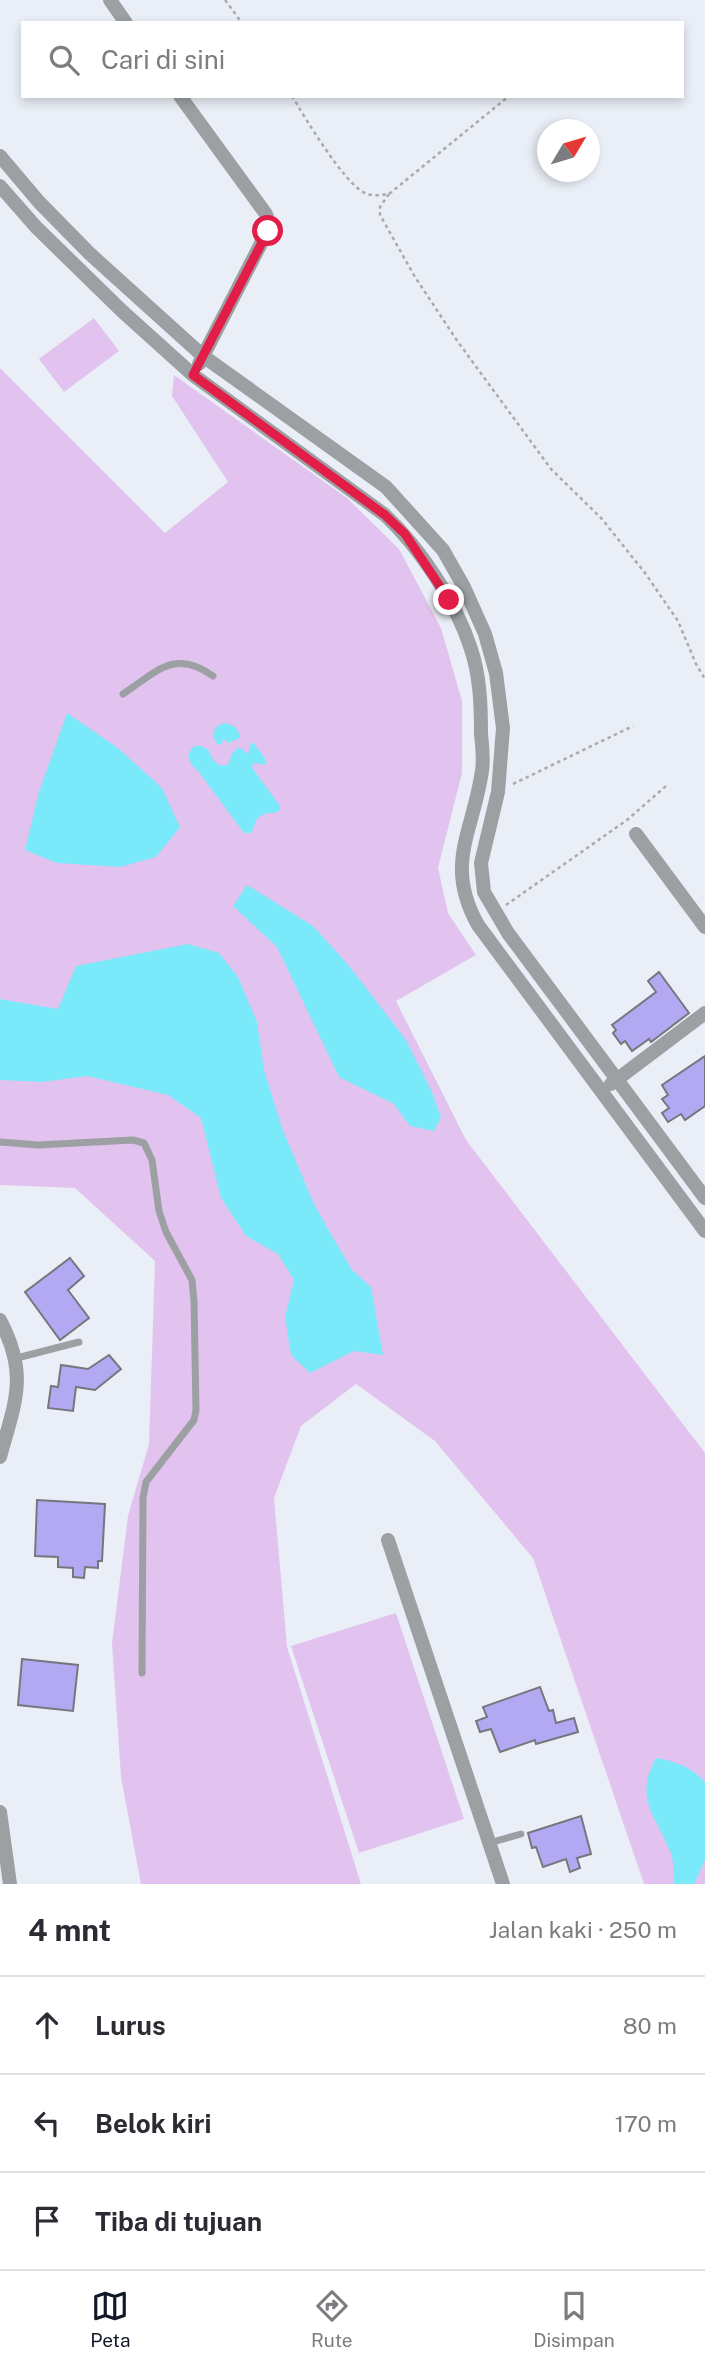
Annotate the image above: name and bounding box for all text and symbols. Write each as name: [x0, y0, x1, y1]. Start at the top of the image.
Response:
search box: [21, 21, 684, 98]
icon: search: [45, 41, 83, 79]
text: Cari di sini: [101, 44, 225, 75]
north arrow: [537, 119, 600, 182]
route start: [252, 215, 283, 246]
route end: [433, 584, 464, 615]
text: 4 mnt: [28, 1912, 111, 1948]
text: Jalan kaki · 250 m: [489, 1916, 677, 1943]
icon: ahead: [28, 2006, 66, 2044]
text: Lurus: [95, 2010, 166, 2041]
text: 80 m: [623, 2012, 677, 2039]
icon: left: [28, 2104, 66, 2142]
text: Belok kiri: [95, 2108, 211, 2139]
text: 170 m: [615, 2110, 677, 2137]
icon: arrive: [28, 2202, 66, 2240]
text: Tiba di tujuan: [95, 2206, 262, 2237]
tab: Peta: [90, 2287, 130, 2351]
tab: Rute: [311, 2287, 353, 2351]
tab: Disimpan: [533, 2287, 615, 2351]

